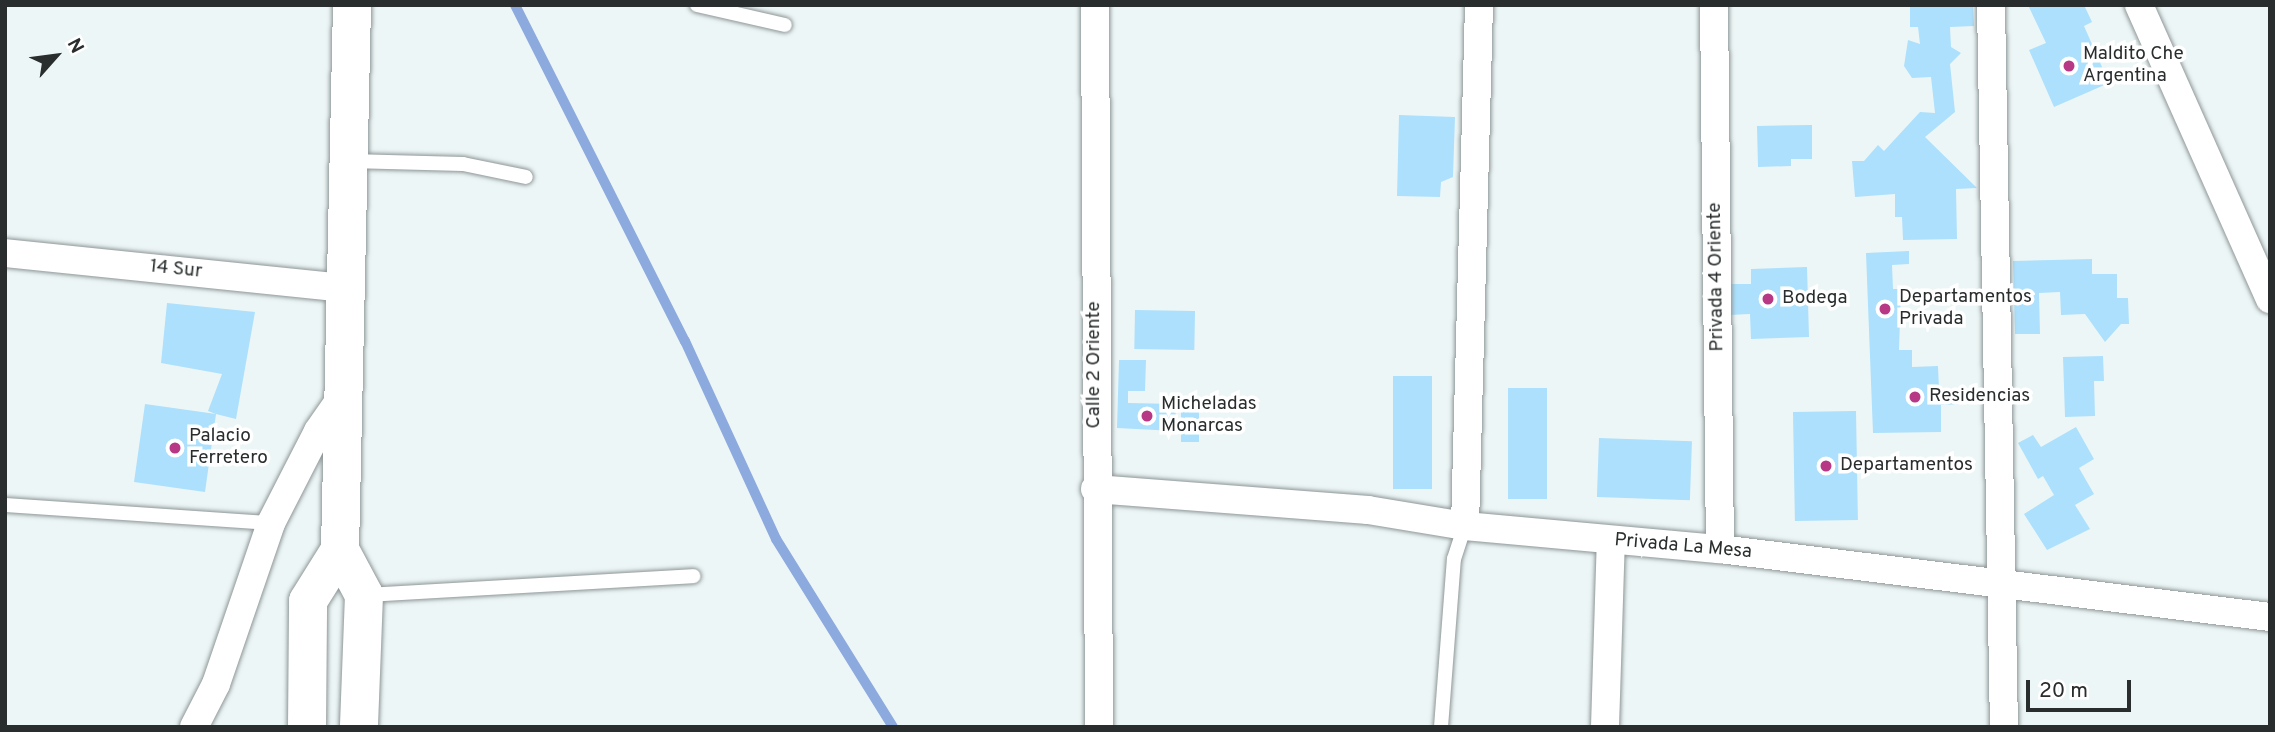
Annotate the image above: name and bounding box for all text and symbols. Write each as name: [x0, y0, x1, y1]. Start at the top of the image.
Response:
north arrow: [21, 21, 91, 91]
text: N: [61, 34, 88, 58]
place label: Maldito Che Argentina: [2083, 44, 2184, 88]
marker: Maldito Che Argentina: [2061, 58, 2077, 74]
street label: Privada 4 Oriente: [1704, 202, 1730, 352]
street label: 14 Sur: [149, 256, 203, 284]
place label: Departamentos Privada: [1899, 287, 2032, 331]
place label: Bodega: [1782, 288, 1848, 310]
marker: Bodega: [1760, 291, 1776, 307]
street label: Calle 2 Oriente: [1084, 301, 1106, 429]
marker: Departamentos Privada: [1877, 301, 1893, 317]
place label: Residencias: [1929, 386, 2030, 408]
marker: Residencias: [1907, 389, 1923, 405]
place label: Micheladas Monarcas: [1161, 394, 1257, 438]
marker: Micheladas Monarcas: [1139, 408, 1155, 424]
place label: Palacio Ferretero: [189, 426, 268, 470]
marker: Palacio Ferretero: [167, 440, 183, 456]
place label: Departamentos: [1840, 455, 1973, 477]
marker: Departamentos: [1818, 458, 1834, 474]
street label: Privada La Mesa: [1613, 530, 1753, 564]
scale bar: [2030, 666, 2135, 710]
text: 20 m: [2039, 678, 2088, 705]

